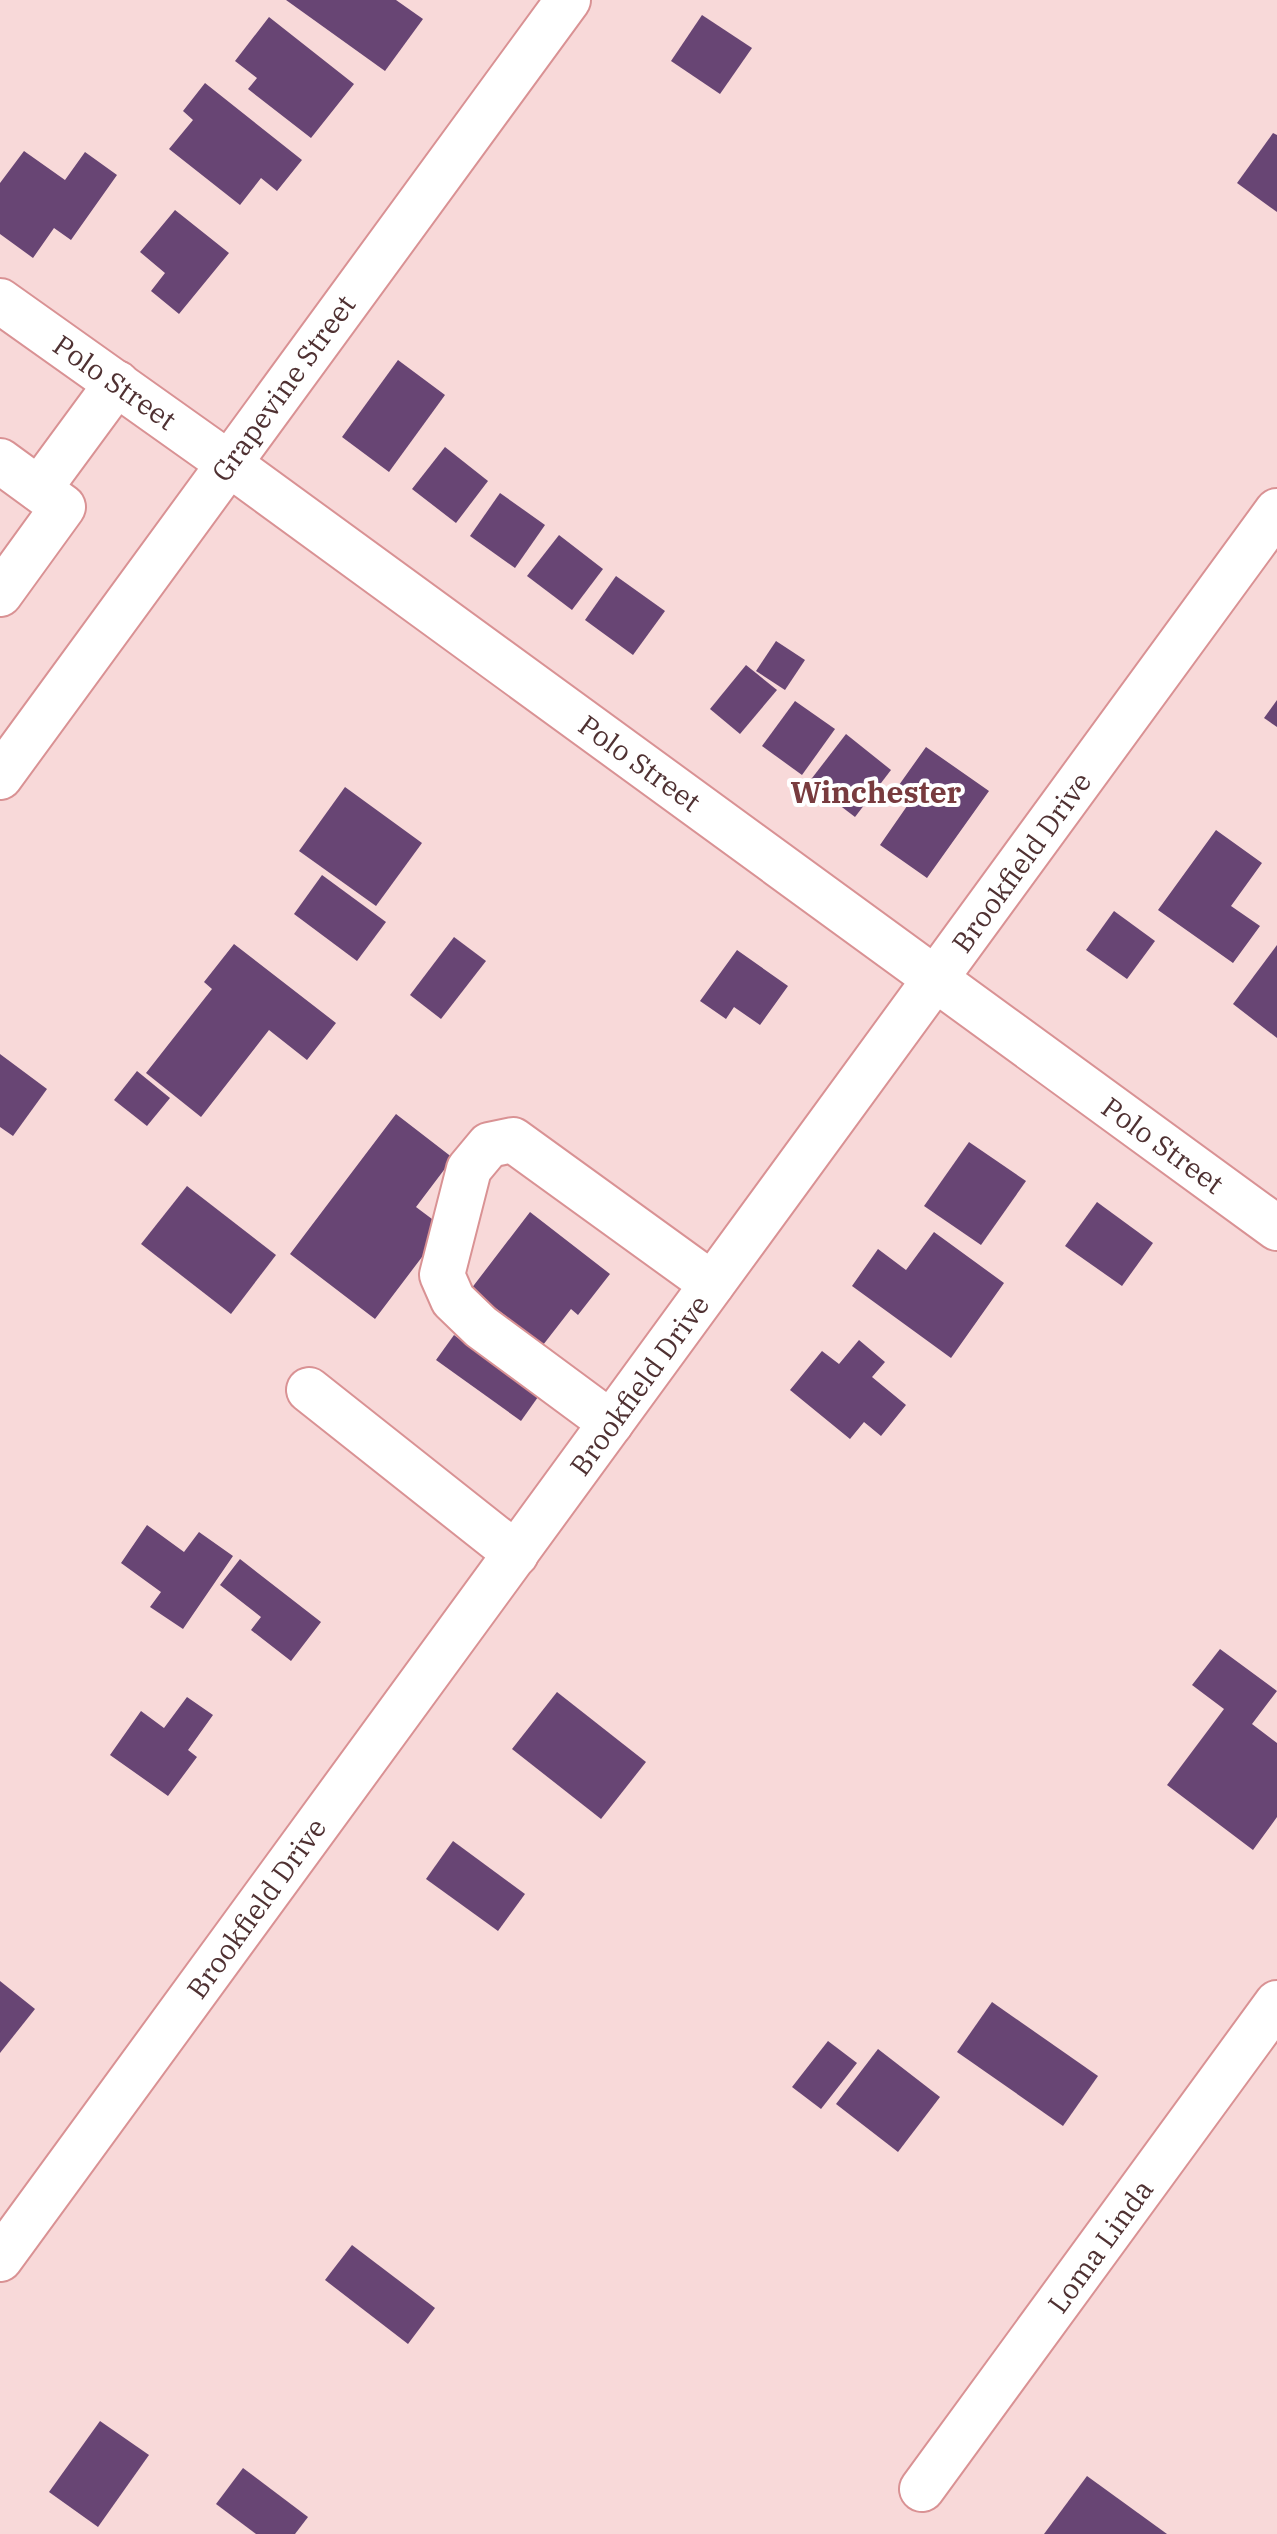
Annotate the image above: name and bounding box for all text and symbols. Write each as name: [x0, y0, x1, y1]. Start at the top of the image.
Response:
street label: Grapevine Street: [203, 287, 363, 489]
street label: Polo Street: [46, 326, 184, 438]
street label: Polo Street: [572, 706, 708, 820]
street label: Brookfield Drive: [943, 764, 1099, 960]
district label: Winchester: [791, 772, 962, 811]
street label: Polo Street: [1095, 1088, 1231, 1202]
street label: Brookfield Drive: [561, 1287, 717, 1483]
street label: Brookfield Drive: [178, 1810, 334, 2006]
street label: Loma Linda: [1039, 2172, 1161, 2320]

